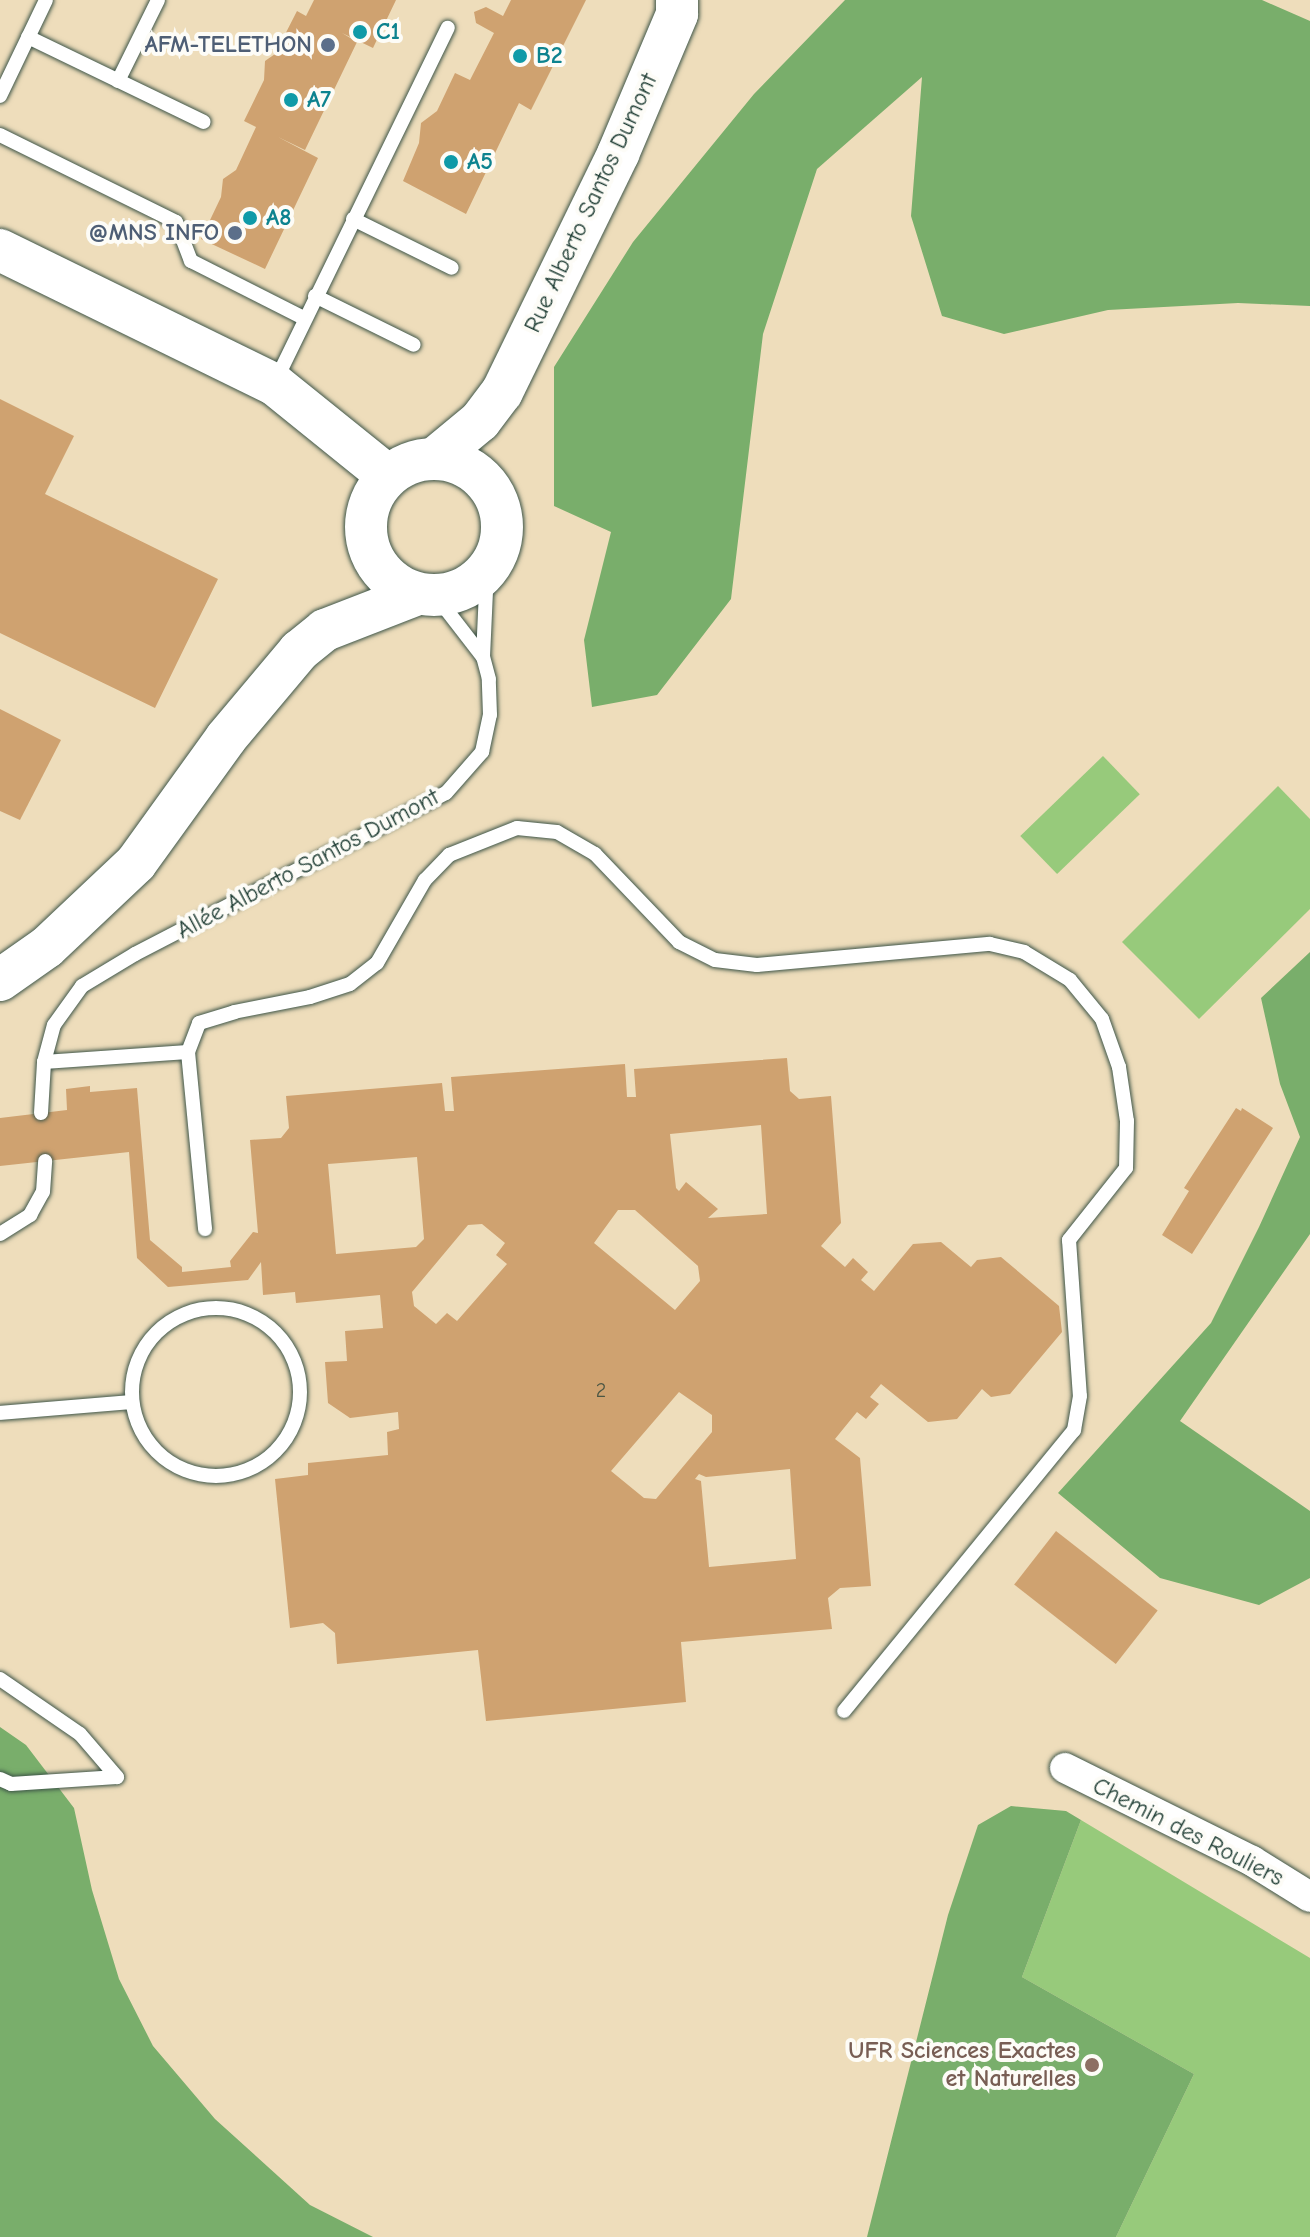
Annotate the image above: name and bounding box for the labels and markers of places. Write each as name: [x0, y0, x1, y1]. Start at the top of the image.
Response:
place label: C1: [376, 18, 400, 46]
marker: C1: [351, 23, 369, 41]
place label: AFM-TELETHON: [145, 31, 312, 59]
marker: AFM-TELETHON: [319, 36, 337, 54]
place label: B2: [536, 42, 563, 70]
marker: B2: [511, 47, 529, 65]
place label: A7: [307, 86, 331, 114]
marker: A7: [282, 91, 300, 109]
place label: A5: [467, 148, 493, 176]
marker: A5: [442, 153, 460, 171]
place label: A8: [266, 204, 292, 232]
marker: A8: [241, 209, 259, 227]
place label: @MNS INFO: [88, 219, 219, 247]
marker: @MNS INFO: [226, 224, 244, 242]
place label: UFR Sciences Exactes et Naturelles: [848, 2037, 1076, 2093]
marker: UFR Sciences Exactes et Naturelles: [1083, 2056, 1101, 2074]

